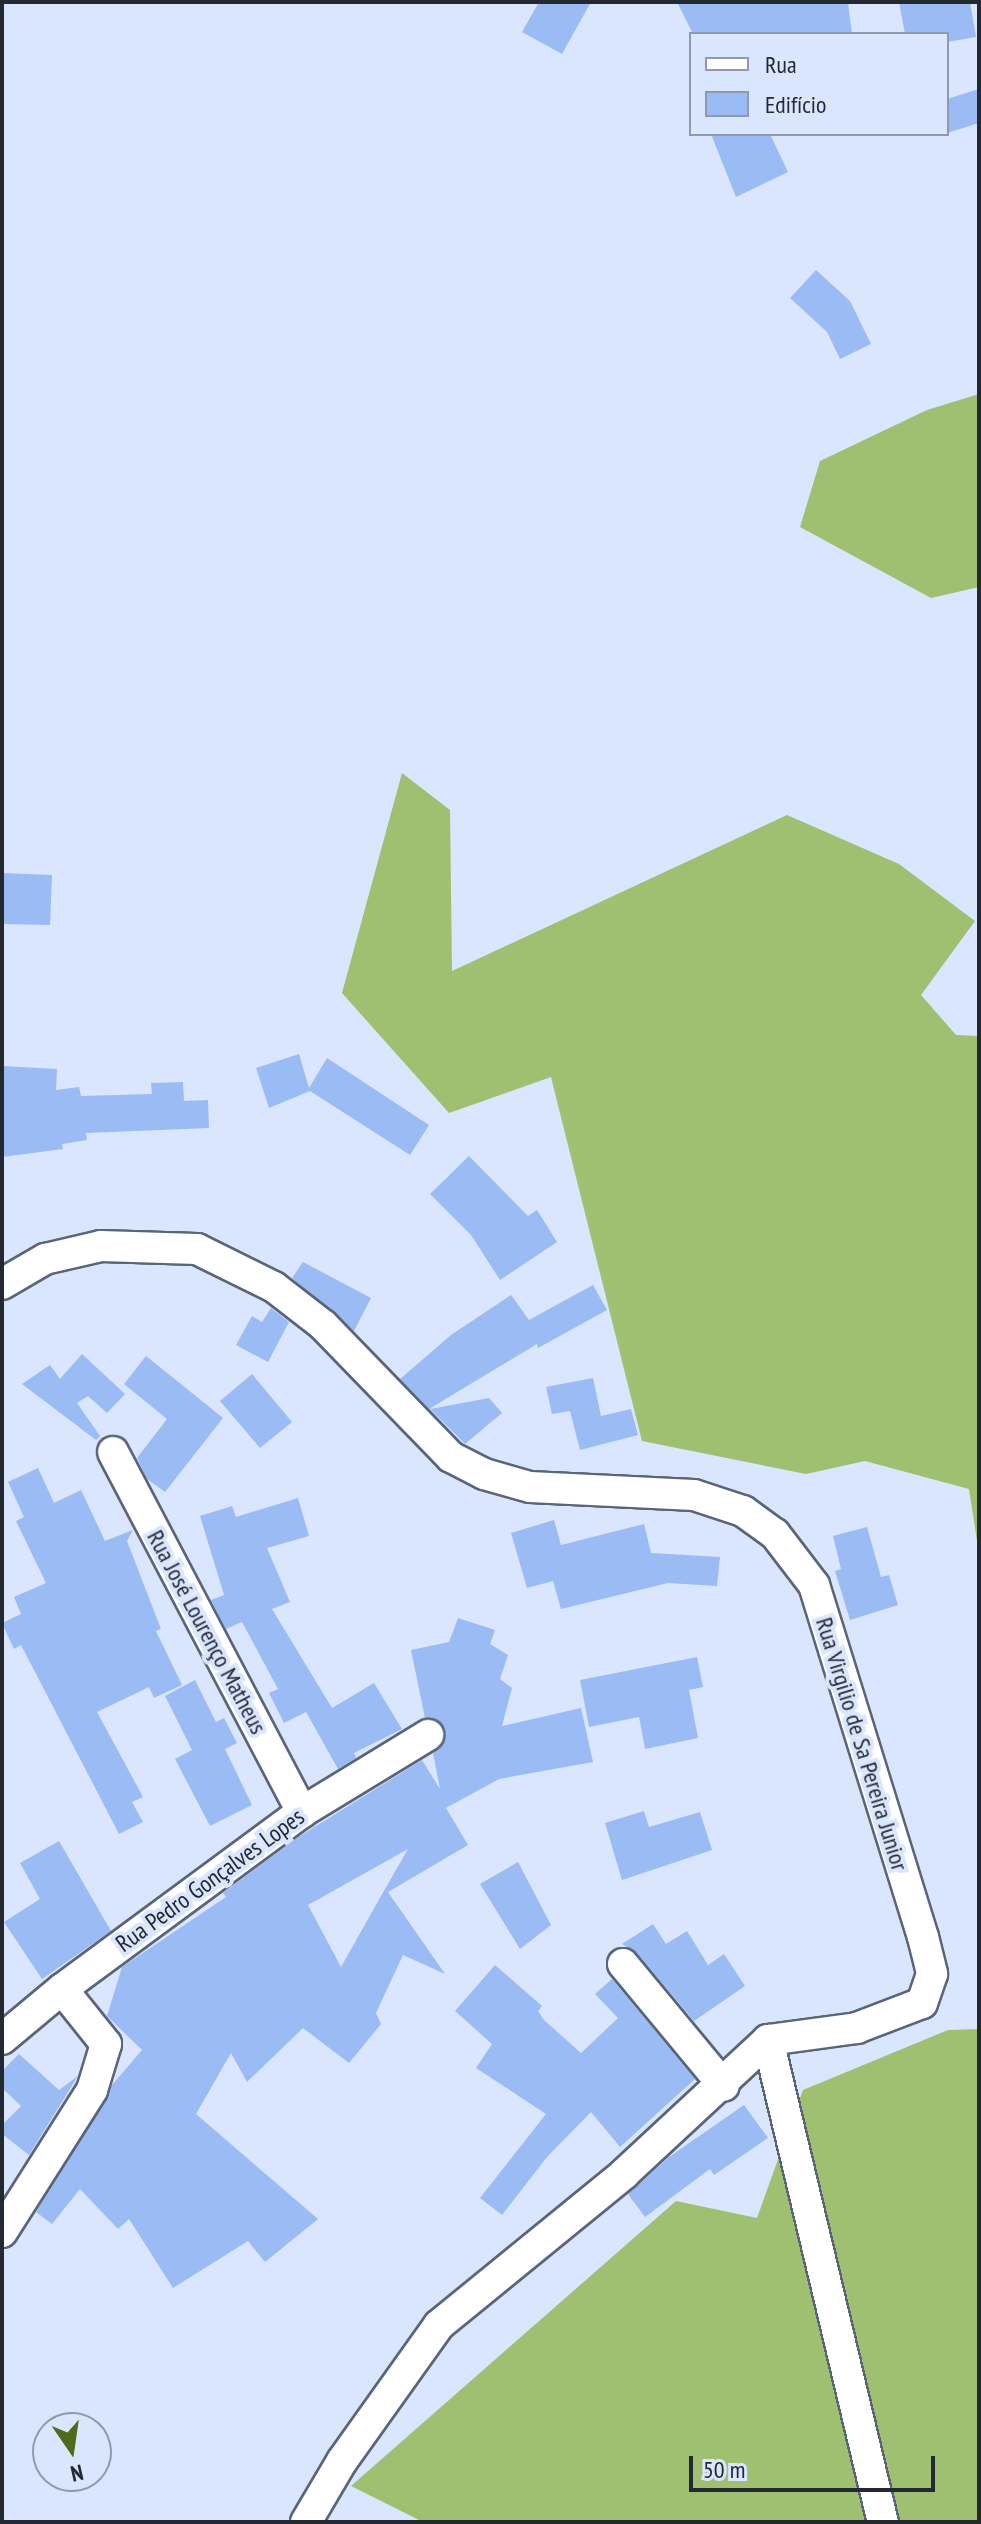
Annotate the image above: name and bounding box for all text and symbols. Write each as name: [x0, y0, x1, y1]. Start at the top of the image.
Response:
legend: [689, 32, 949, 136]
text: Rua: [765, 49, 797, 80]
text: Edifício: [765, 89, 826, 120]
street label: Rua José Lourenço Matheus: [141, 1525, 273, 1739]
street label: Rua Virgilio de Sa Pereira Junior: [810, 1614, 914, 1874]
street label: Rua Pedro Gonçalves Lopes: [110, 1802, 310, 1958]
north arrow: [32, 2412, 112, 2492]
scale bar: [693, 2440, 939, 2490]
text: 50 m: [703, 2454, 745, 2485]
text: N: [68, 2458, 86, 2488]

